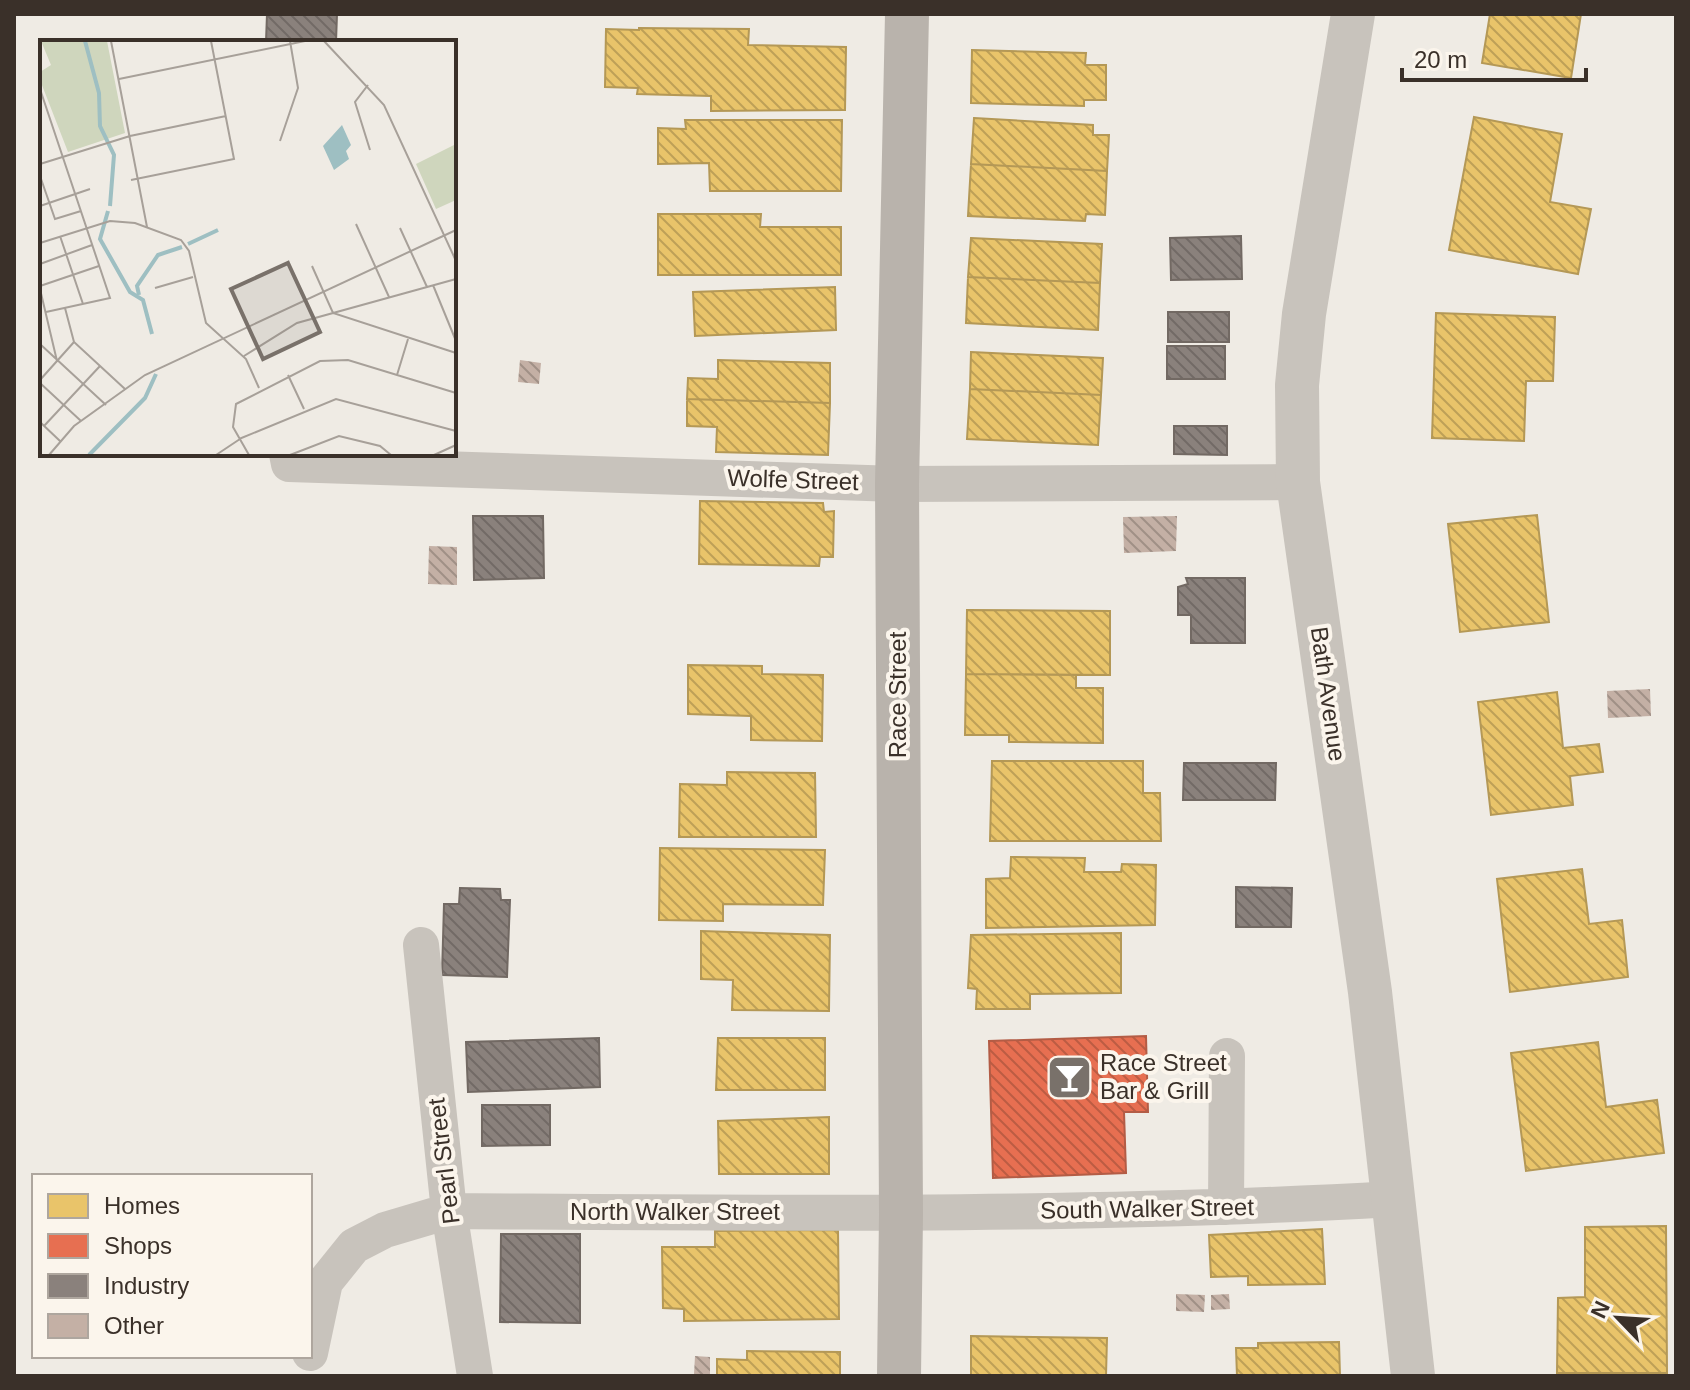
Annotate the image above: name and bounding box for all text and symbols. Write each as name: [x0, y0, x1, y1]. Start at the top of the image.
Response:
scale bar: [1402, 32, 1586, 82]
inset map: [40, 40, 456, 456]
text: 20 m: [1414, 46, 1467, 73]
street label: Wolfe Street: [727, 464, 860, 495]
street label: Bath Avenue: [1306, 625, 1351, 763]
street label: Race Street: [884, 631, 911, 758]
place label: Race Street Bar & Grill: [1100, 1049, 1227, 1104]
bar icon: Race Street Bar & Grill: [1045, 1053, 1093, 1101]
street label: Pearl Street: [422, 1096, 465, 1226]
legend: [32, 1174, 312, 1358]
text: Homes: [104, 1192, 180, 1219]
street label: South Walker Street: [1040, 1193, 1254, 1224]
street label: North Walker Street: [570, 1198, 780, 1225]
text: Shops: [104, 1232, 172, 1259]
text: Industry: [104, 1272, 189, 1299]
north arrow: [1578, 1278, 1658, 1358]
text: N: [1586, 1297, 1615, 1322]
text: Other: [104, 1312, 164, 1339]

